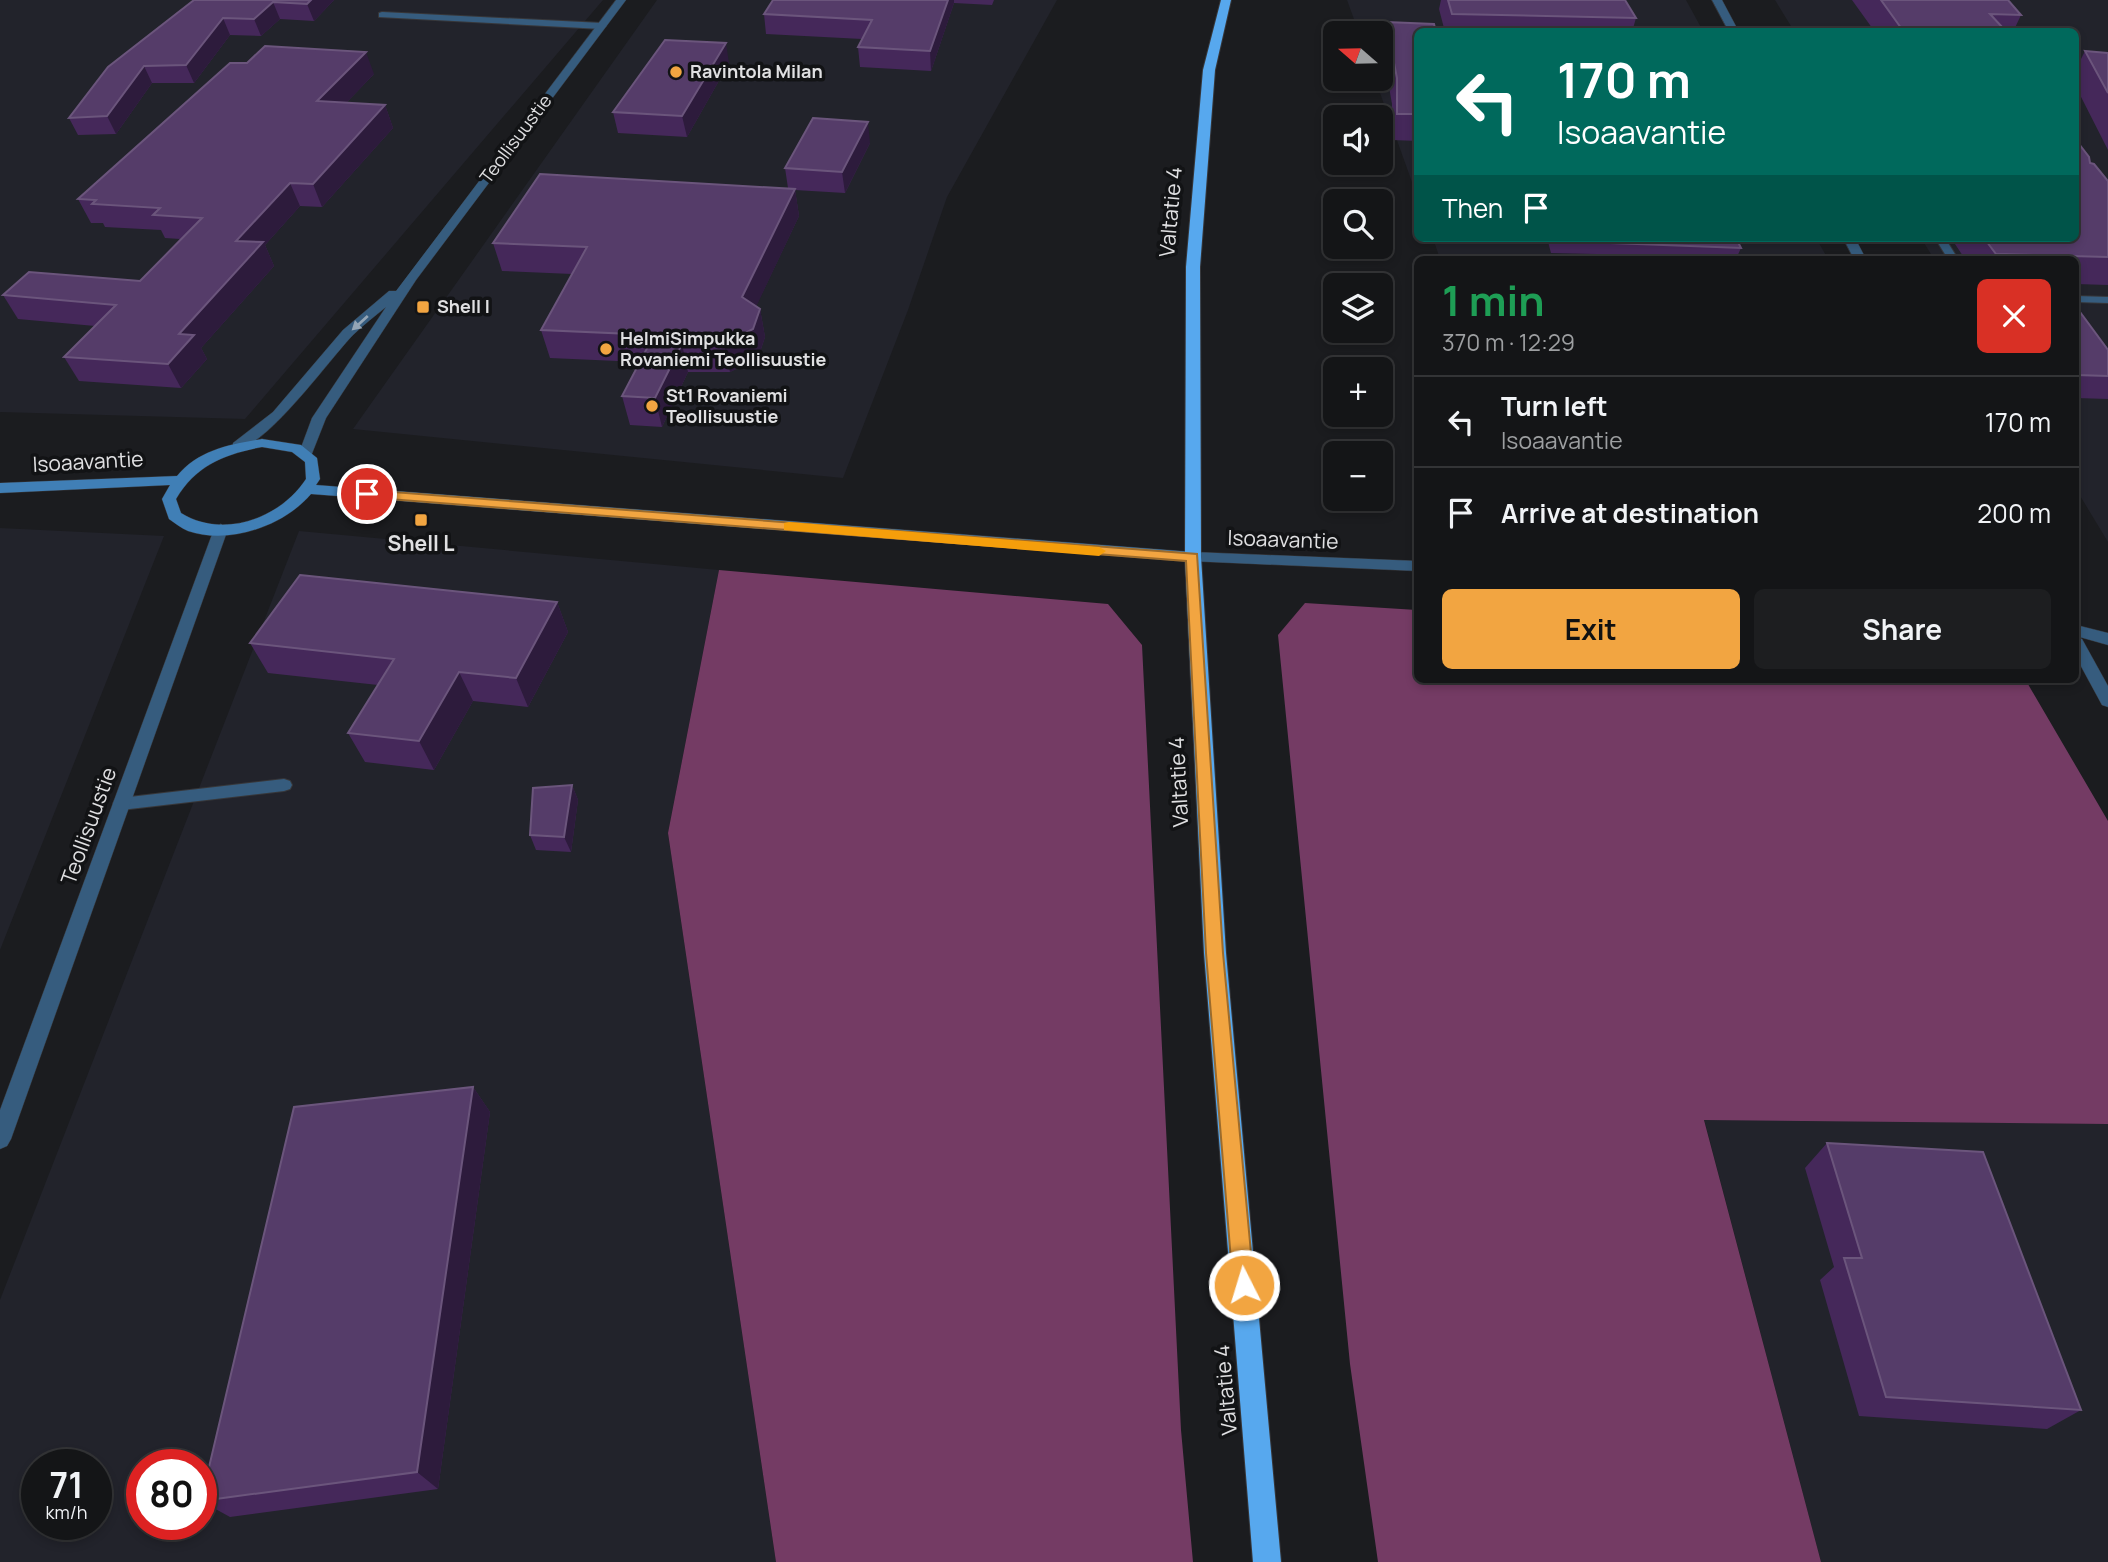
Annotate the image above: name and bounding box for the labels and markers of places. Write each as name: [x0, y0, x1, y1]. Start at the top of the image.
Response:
place label: Ravintola Milan: [690, 59, 823, 83]
marker: Ravintola Milan: [668, 64, 684, 80]
place label: Shell I: [437, 294, 490, 318]
marker: Shell I: [415, 299, 431, 315]
place label: HelmiSimpukka Rovaniemi Teollisuustie: [620, 326, 827, 371]
marker: HelmiSimpukka Rovaniemi Teollisuustie: [598, 341, 614, 357]
place label: St1 Rovaniemi Teollisuustie: [666, 383, 788, 428]
marker: St1 Rovaniemi Teollisuustie: [644, 398, 660, 414]
pin: [337, 464, 397, 524]
marker: Shell L: [413, 512, 429, 528]
place label: Shell L: [388, 529, 454, 557]

